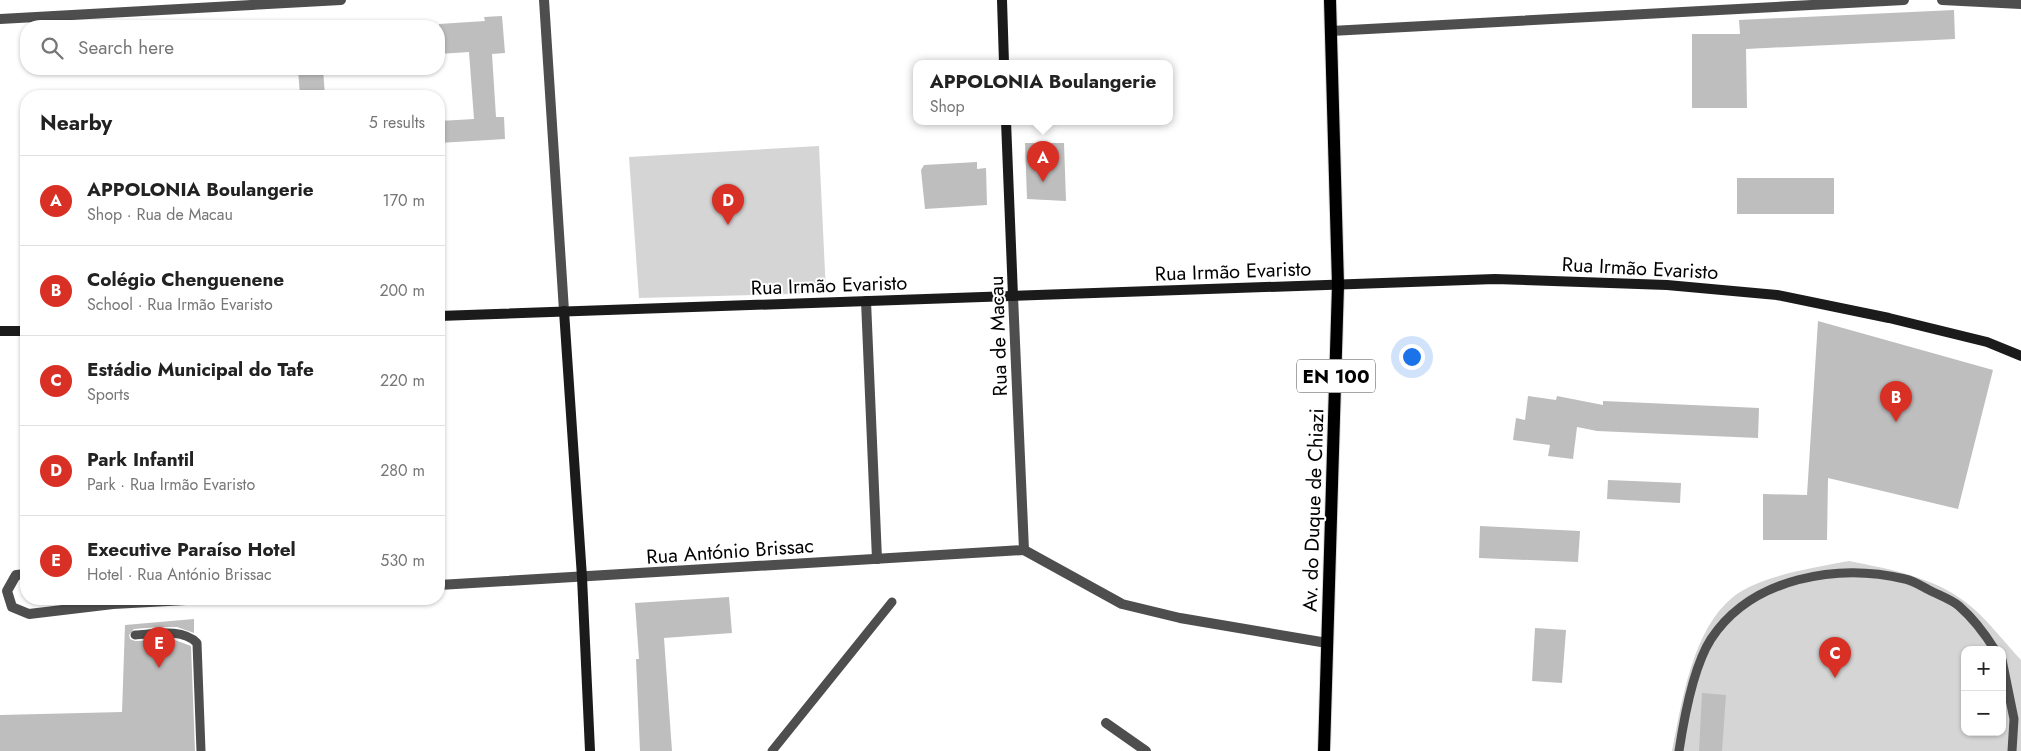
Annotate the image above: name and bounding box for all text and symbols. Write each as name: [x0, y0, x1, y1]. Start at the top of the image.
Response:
search box: [20, 20, 445, 75]
icon: search: [38, 34, 66, 62]
text: Search here: [78, 34, 174, 61]
popup: [913, 60, 1173, 125]
text: APPOLONIA Boulangerie: [930, 68, 1156, 95]
text: Shop: [930, 95, 965, 118]
text: Nearby: [40, 108, 112, 138]
text: 5 results: [369, 111, 425, 134]
pin: A: [1027, 141, 1059, 182]
text: APPOLONIA Boulangerie: [87, 176, 314, 203]
pin: D: [712, 184, 744, 225]
text: A: [50, 189, 62, 212]
text: 170 m: [383, 189, 425, 212]
text: Shop · Rua de Macau: [87, 203, 233, 226]
street label: Rua Irmão Evaristo: [1561, 250, 1719, 287]
street label: Rua Irmão Evaristo: [1154, 254, 1312, 289]
text: Colégio Chenguenene: [87, 266, 284, 293]
street label: Rua Irmão Evaristo: [750, 268, 908, 303]
street label: Rua de Macau: [982, 275, 1015, 397]
text: B: [51, 279, 61, 302]
text: 200 m: [379, 279, 425, 302]
text: School · Rua Irmão Evaristo: [87, 293, 273, 316]
your location: [1399, 344, 1425, 370]
text: Estádio Municipal do Tafe: [87, 356, 314, 383]
road number: EN 100: [1297, 360, 1375, 392]
text: C: [50, 369, 62, 392]
text: 220 m: [380, 369, 425, 392]
pin: B: [1880, 381, 1912, 422]
text: Sports: [87, 383, 129, 406]
street label: Av. do Duque de Chiazi: [1295, 408, 1332, 612]
text: Park Infantil: [87, 446, 194, 473]
text: D: [50, 459, 62, 482]
text: 280 m: [380, 459, 425, 482]
text: Park · Rua Irmão Evaristo: [87, 473, 255, 496]
street label: Rua António Brissac: [645, 531, 815, 572]
text: Executive Paraíso Hotel: [87, 536, 296, 563]
text: E: [51, 549, 61, 572]
text: 530 m: [380, 549, 425, 572]
text: Hotel · Rua António Brissac: [87, 563, 272, 586]
pin: E: [143, 627, 175, 668]
pin: C: [1819, 637, 1851, 678]
map controls: [1961, 646, 2006, 736]
button: +: [1961, 646, 2006, 691]
button: −: [1961, 691, 2006, 736]

